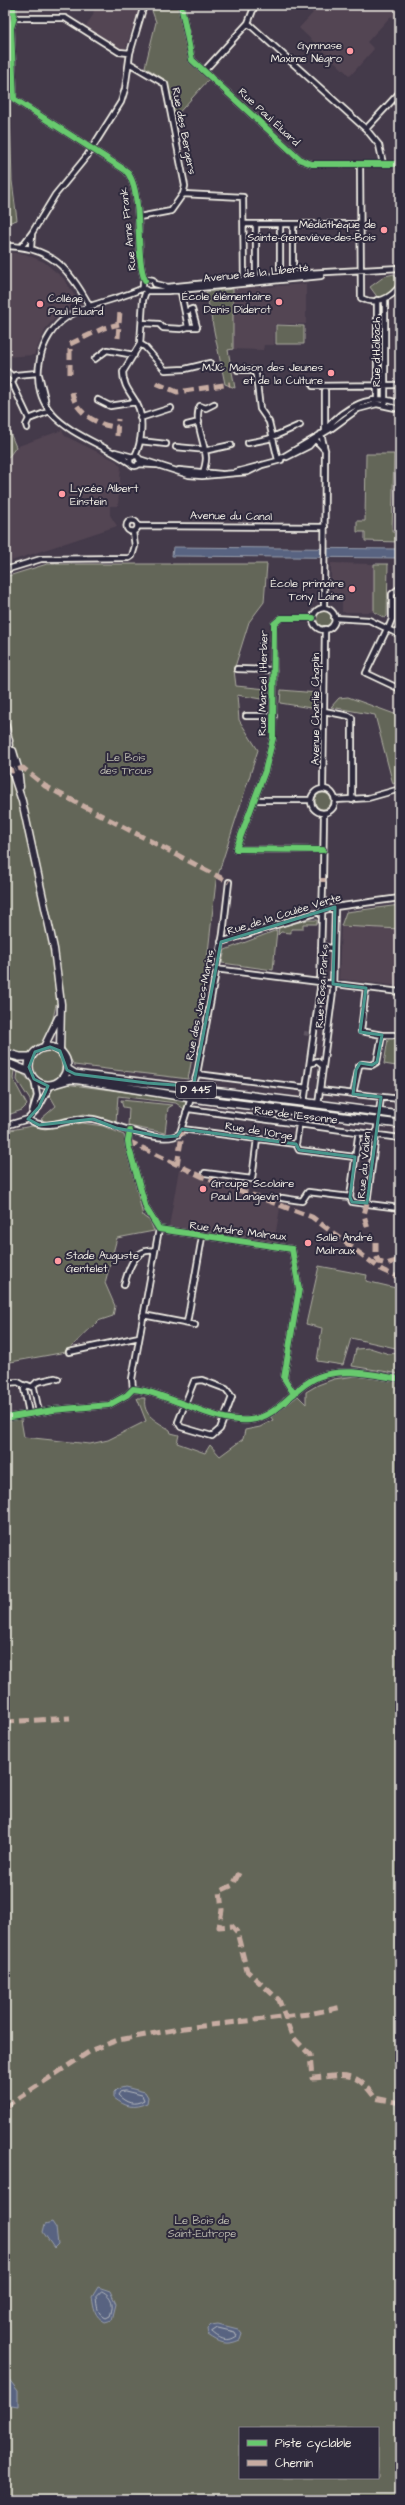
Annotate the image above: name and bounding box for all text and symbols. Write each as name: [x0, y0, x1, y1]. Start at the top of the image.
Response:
place label: Gymnase Maxime Négro: [271, 38, 343, 67]
marker: Gymnase Maxime Négro: [345, 46, 355, 56]
street label: Rue Paul Éluard: [235, 84, 303, 150]
street label: Rue des Bergers: [167, 86, 200, 176]
street label: Rue Anne Frank: [116, 186, 140, 271]
place label: Médiathèque de Sainte-Geneviève-des-Bois: [247, 217, 376, 245]
marker: Médiathèque de Sainte-Geneviève-des-Bois: [379, 225, 389, 235]
street label: Avenue de la Liberté: [203, 260, 309, 286]
place label: École élémentaire Denis Diderot: [182, 289, 272, 317]
place label: Collège Paul Éluard: [48, 291, 104, 319]
marker: École élémentaire Denis Diderot: [274, 297, 284, 307]
marker: Collège Paul Éluard: [35, 299, 45, 309]
street label: Rue d'Holbach: [369, 316, 384, 387]
place label: MJC Maison des Jeunes et de la Culture: [202, 360, 323, 388]
marker: MJC Maison des Jeunes et de la Culture: [326, 368, 336, 378]
place label: Lycée Albert Einstein: [70, 481, 139, 509]
marker: Lycée Albert Einstein: [57, 489, 67, 499]
street label: Avenue du Canal: [190, 508, 272, 524]
place label: École primaire Tony Laine: [271, 576, 344, 605]
marker: École primaire Tony Laine: [347, 584, 357, 594]
street label: Rue Marcel l'Herbier: [255, 630, 271, 736]
street label: Avenue Charlie Chaplin: [308, 652, 323, 765]
park label: Le Bois des Trous: [100, 750, 152, 778]
street label: Rue de la Coulée Verte: [225, 890, 343, 938]
street label: Rue Rosa Parks: [312, 943, 332, 1029]
street label: Rue des Joncs-Marins: [182, 948, 218, 1061]
road number: D 445: [176, 1082, 216, 1098]
street label: Rue de l'Essonne: [253, 1102, 339, 1128]
street label: Rue de l'Orge: [224, 1118, 294, 1145]
street label: Rue du Voilan: [354, 1130, 374, 1199]
place label: Groupe Scolaire Paul Langevin: [211, 1176, 294, 1205]
marker: Groupe Scolaire Paul Langevin: [198, 1184, 208, 1194]
street label: Rue André Malraux: [189, 1218, 288, 1244]
place label: Salle André Malraux: [316, 1230, 373, 1258]
marker: Salle André Malraux: [303, 1238, 313, 1248]
place label: Stade Auguste Gentelet: [66, 1248, 139, 1276]
marker: Stade Auguste Gentelet: [53, 1256, 63, 1266]
park label: Le Bois de Saint-Eutrope: [168, 2213, 236, 2241]
legend: [239, 2427, 379, 2479]
text: Piste cyclable: [275, 2435, 352, 2453]
text: Chemin: [275, 2455, 313, 2472]

